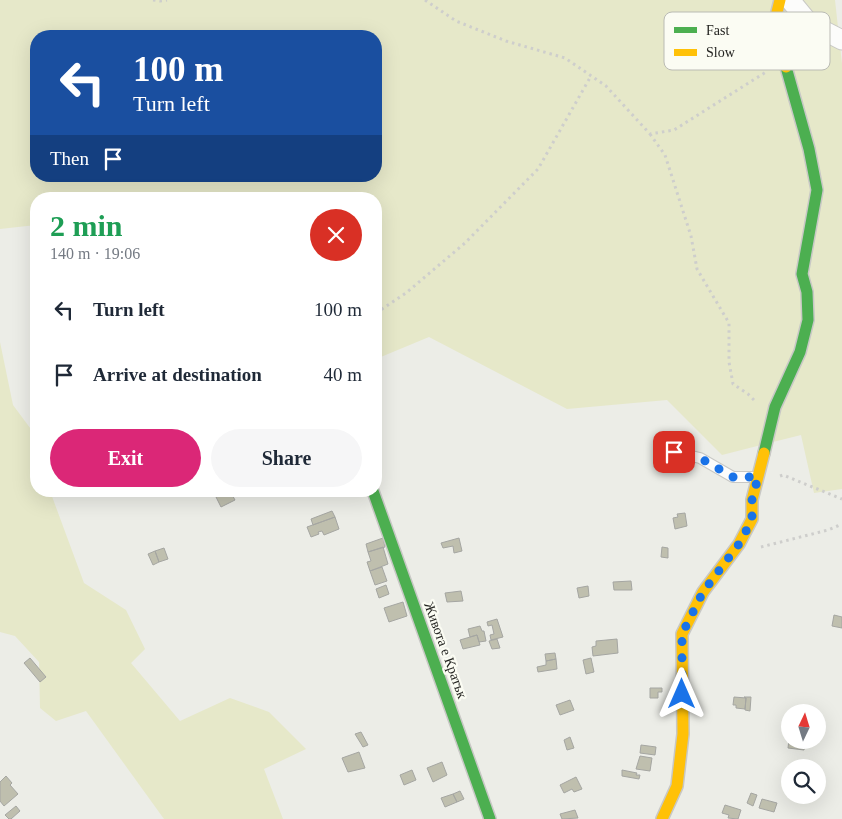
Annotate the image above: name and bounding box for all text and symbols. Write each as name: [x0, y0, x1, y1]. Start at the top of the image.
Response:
legend: [664, 12, 830, 70]
text: Fast: [706, 23, 729, 38]
text: Slow: [706, 45, 736, 60]
icon: left: [50, 50, 115, 115]
text: 100 m: [133, 50, 223, 89]
text: Turn left: [133, 91, 210, 116]
icon: arrive: [99, 145, 127, 173]
text: Then: [50, 148, 89, 169]
text: 2 min: [50, 209, 123, 242]
button: close: [310, 209, 362, 261]
text: 140 m · 19:06: [50, 245, 140, 262]
icon: left: [50, 296, 78, 324]
text: Turn left: [93, 299, 165, 320]
text: 100 m: [314, 299, 362, 320]
icon: arrive: [50, 361, 78, 389]
text: Arrive at destination: [93, 364, 262, 385]
text: 40 m: [323, 364, 362, 385]
button: Exit: [50, 429, 201, 487]
button: Share: [211, 429, 362, 487]
pin: [653, 431, 695, 473]
icon: arrive: [660, 438, 688, 466]
street label: Живота е Кратък: [421, 600, 470, 701]
position arrow: [655, 667, 707, 719]
north arrow: [781, 704, 826, 749]
map controls: [781, 704, 826, 804]
button: search: [781, 759, 826, 804]

